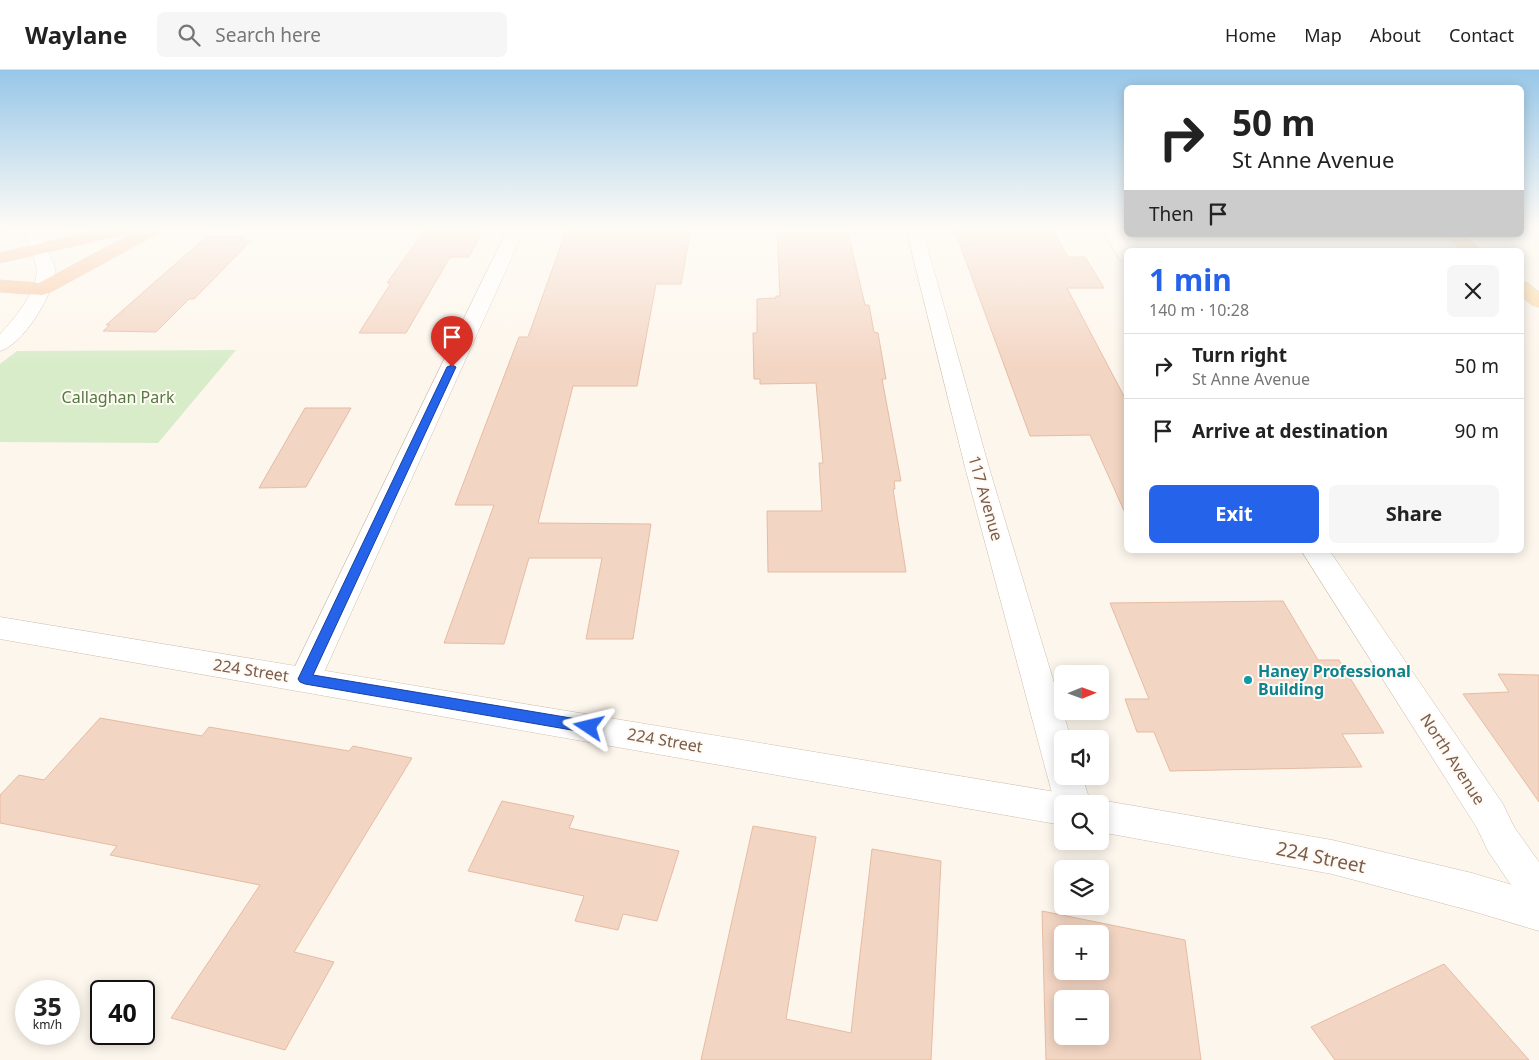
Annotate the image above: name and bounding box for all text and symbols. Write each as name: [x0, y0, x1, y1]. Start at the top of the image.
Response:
search box: [157, 12, 507, 57]
text: Waylane: [25, 18, 127, 51]
icon: search: [175, 21, 203, 49]
text: Search here: [215, 22, 321, 48]
text: Home: [1225, 23, 1276, 47]
text: Map: [1304, 23, 1342, 47]
text: About: [1370, 23, 1421, 47]
text: Contact: [1449, 23, 1514, 47]
text: 50 m: [1232, 99, 1315, 146]
icon: right: [1149, 105, 1214, 170]
text: St Anne Avenue: [1232, 144, 1394, 174]
icon: arrive: [1204, 200, 1232, 228]
text: Then: [1149, 201, 1194, 227]
text: 1 min: [1149, 259, 1232, 300]
button: close: [1447, 265, 1499, 317]
text: 140 m · 10:28: [1149, 299, 1249, 321]
pin: [431, 316, 473, 367]
icon: arrive: [438, 323, 466, 351]
text: Turn right: [1192, 342, 1287, 368]
icon: right: [1149, 352, 1177, 380]
text: 50 m: [1455, 353, 1499, 379]
text: St Anne Avenue: [1192, 368, 1310, 390]
park label: Callaghan Park: [62, 386, 175, 408]
icon: arrive: [1149, 417, 1177, 445]
text: Arrive at destination: [1192, 418, 1388, 444]
text: 90 m: [1455, 418, 1499, 444]
street label: 117 Avenue: [963, 453, 1009, 543]
button: Exit: [1149, 485, 1319, 543]
button: Share: [1329, 485, 1499, 543]
street label: 224 Street: [212, 653, 291, 687]
place label: Haney Professional Building: [1258, 660, 1411, 700]
north arrow: [1054, 665, 1109, 720]
map controls: [1054, 665, 1109, 1045]
marker: Haney Professional Building: [1242, 674, 1254, 686]
position arrow: [562, 700, 614, 752]
street label: North Avenue: [1415, 709, 1491, 809]
street label: 224 Street: [626, 723, 705, 757]
button: sound: [1054, 730, 1109, 785]
button: search: [1054, 795, 1109, 850]
street label: 224 Street: [1274, 835, 1368, 879]
button: layers: [1054, 860, 1109, 915]
button: +: [1054, 925, 1109, 980]
speed limit sign: 40: [90, 980, 155, 1045]
text: 35: [33, 989, 62, 1023]
button: −: [1054, 990, 1109, 1045]
text: km/h: [33, 1016, 62, 1033]

